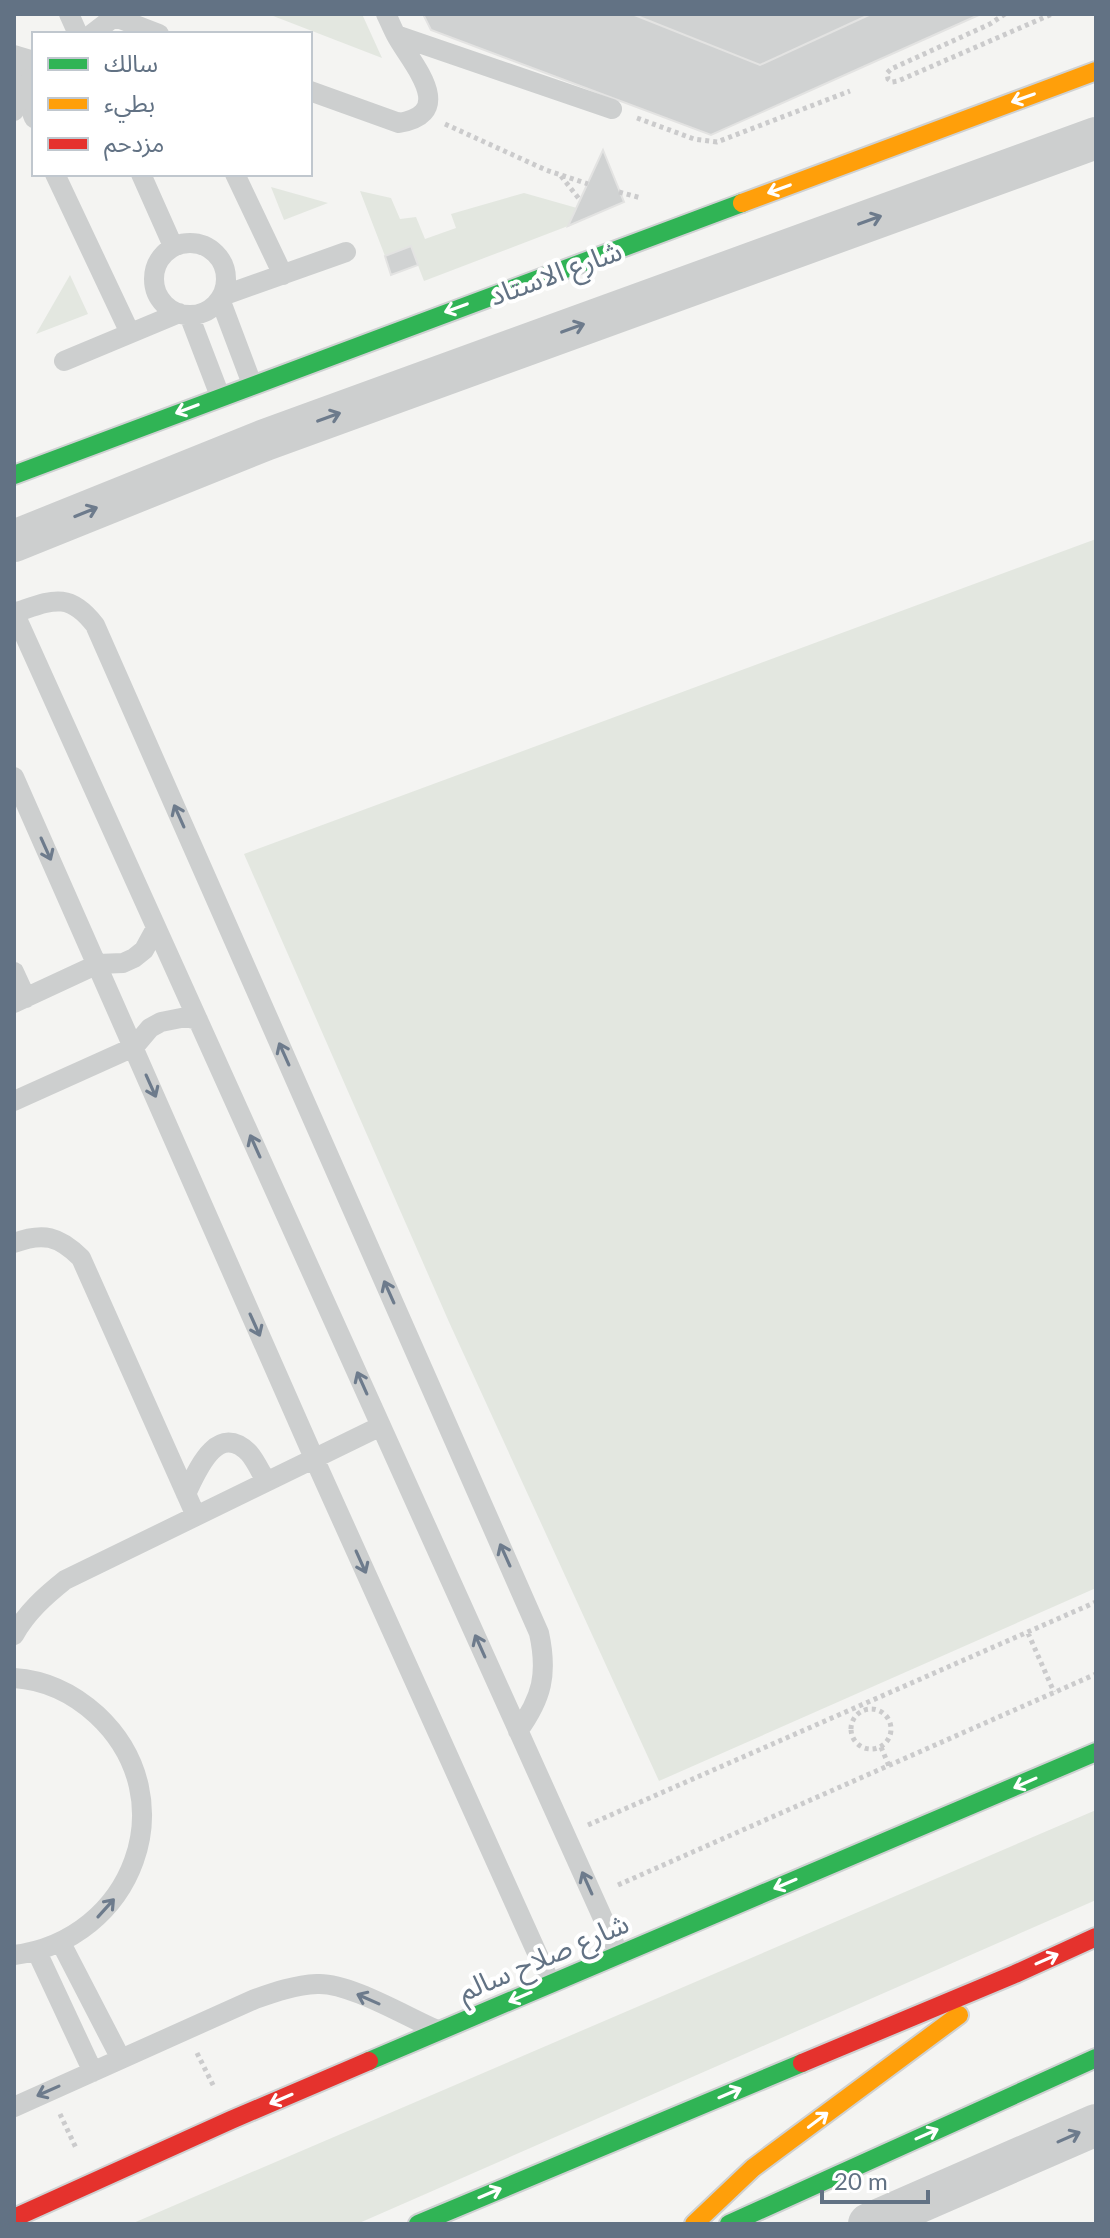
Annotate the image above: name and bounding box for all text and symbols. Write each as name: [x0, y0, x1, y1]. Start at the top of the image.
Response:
legend: [32, 32, 312, 176]
text: سالك: [104, 48, 158, 77]
text: بطيء: [104, 88, 155, 123]
one-way arrow: [1011, 92, 1036, 106]
text: مزدحم: [104, 128, 164, 161]
one-way arrow: [767, 183, 792, 197]
one-way arrow: [857, 212, 882, 226]
street label: شارع الاستاد: [484, 232, 628, 316]
one-way arrow: [445, 302, 469, 316]
one-way arrow: [560, 320, 585, 334]
one-way arrow: [175, 403, 200, 417]
one-way arrow: [316, 409, 340, 423]
one-way arrow: [73, 503, 98, 518]
one-way arrow: [171, 804, 186, 828]
one-way arrow: [39, 836, 54, 860]
one-way arrow: [275, 1042, 290, 1067]
one-way arrow: [145, 1073, 160, 1098]
one-way arrow: [247, 1135, 262, 1159]
one-way arrow: [380, 1280, 395, 1305]
one-way arrow: [249, 1312, 264, 1336]
one-way arrow: [353, 1372, 368, 1396]
one-way arrow: [496, 1544, 511, 1568]
one-way arrow: [354, 1549, 369, 1574]
one-way arrow: [471, 1634, 486, 1659]
one-way arrow: [1013, 1776, 1037, 1791]
one-way arrow: [578, 1871, 593, 1896]
one-way arrow: [773, 1878, 798, 1893]
one-way arrow: [96, 1898, 114, 1918]
street label: شارع صلاح سالم: [453, 1905, 636, 2013]
one-way arrow: [1034, 1951, 1059, 1966]
one-way arrow: [356, 1991, 380, 2006]
one-way arrow: [508, 1991, 533, 2005]
one-way arrow: [717, 2084, 742, 2099]
one-way arrow: [37, 2085, 61, 2100]
one-way arrow: [269, 2092, 294, 2107]
one-way arrow: [807, 2112, 828, 2129]
one-way arrow: [915, 2126, 939, 2141]
one-way arrow: [1056, 2128, 1081, 2143]
scale bar: [822, 2154, 928, 2204]
text: 20 m: [834, 2166, 888, 2195]
one-way arrow: [477, 2184, 501, 2199]

